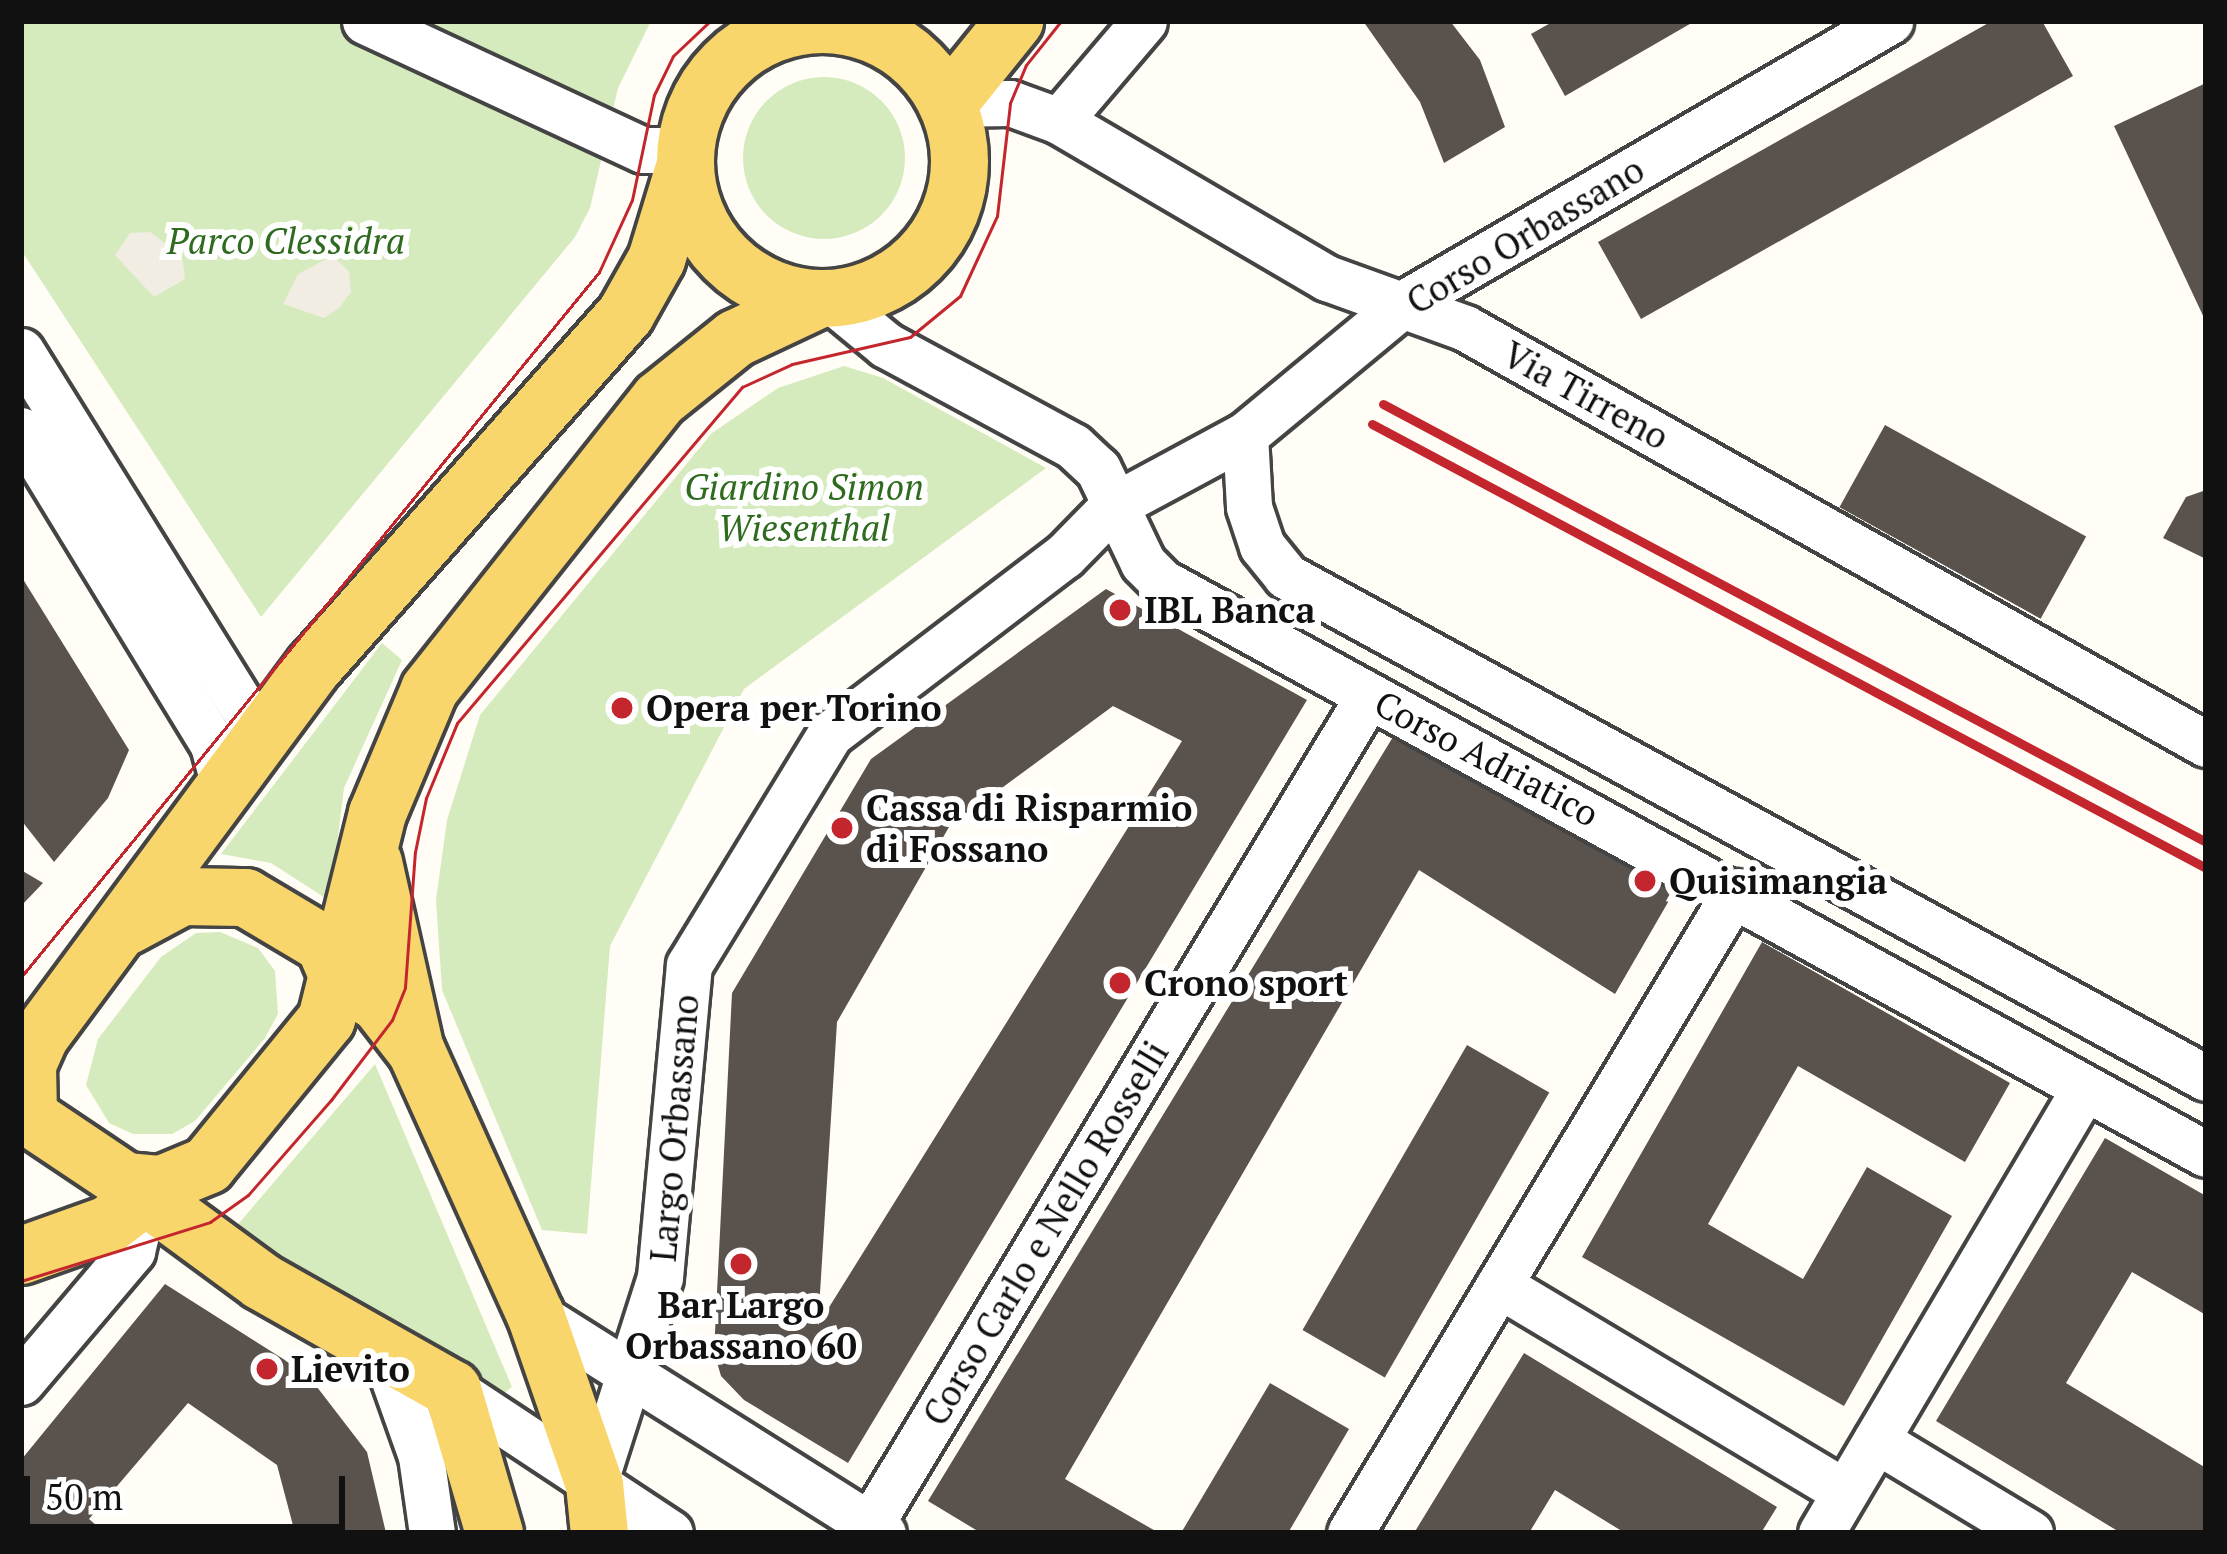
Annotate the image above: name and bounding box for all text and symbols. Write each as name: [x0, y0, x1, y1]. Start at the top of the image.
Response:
street label: Corso Orbassano: [1398, 147, 1652, 323]
park label: Parco Clessidra: [167, 219, 405, 263]
street label: Via Tirreno: [1496, 332, 1676, 458]
park label: Giardino Simon Wiesenthal: [684, 464, 924, 549]
place label: IBL Banca: [1144, 588, 1316, 632]
marker: IBL Banca: [1107, 597, 1133, 623]
street label: Corso Adriatico: [1367, 681, 1607, 835]
place label: Opera per Torino: [646, 686, 942, 730]
marker: Opera per Torino: [609, 695, 635, 721]
place label: Cassa di Risparmio di Fossano: [866, 785, 1192, 870]
marker: Cassa di Risparmio di Fossano: [829, 815, 855, 841]
place label: Quisimangia: [1669, 859, 1888, 903]
marker: Quisimangia: [1632, 868, 1658, 894]
place label: Crono sport: [1144, 961, 1348, 1005]
marker: Crono sport: [1107, 970, 1133, 996]
street label: Largo Orbassano: [641, 992, 707, 1264]
street label: Corso Carlo e Nello Rosselli: [913, 1033, 1177, 1433]
marker: Bar Largo Orbassano 60: [728, 1251, 754, 1277]
place label: Bar Largo Orbassano 60: [625, 1282, 857, 1367]
place label: Lievito: [291, 1347, 410, 1391]
marker: Lievito: [254, 1356, 280, 1382]
scale bar: [30, 1452, 351, 1526]
text: 50 m: [45, 1473, 123, 1520]

